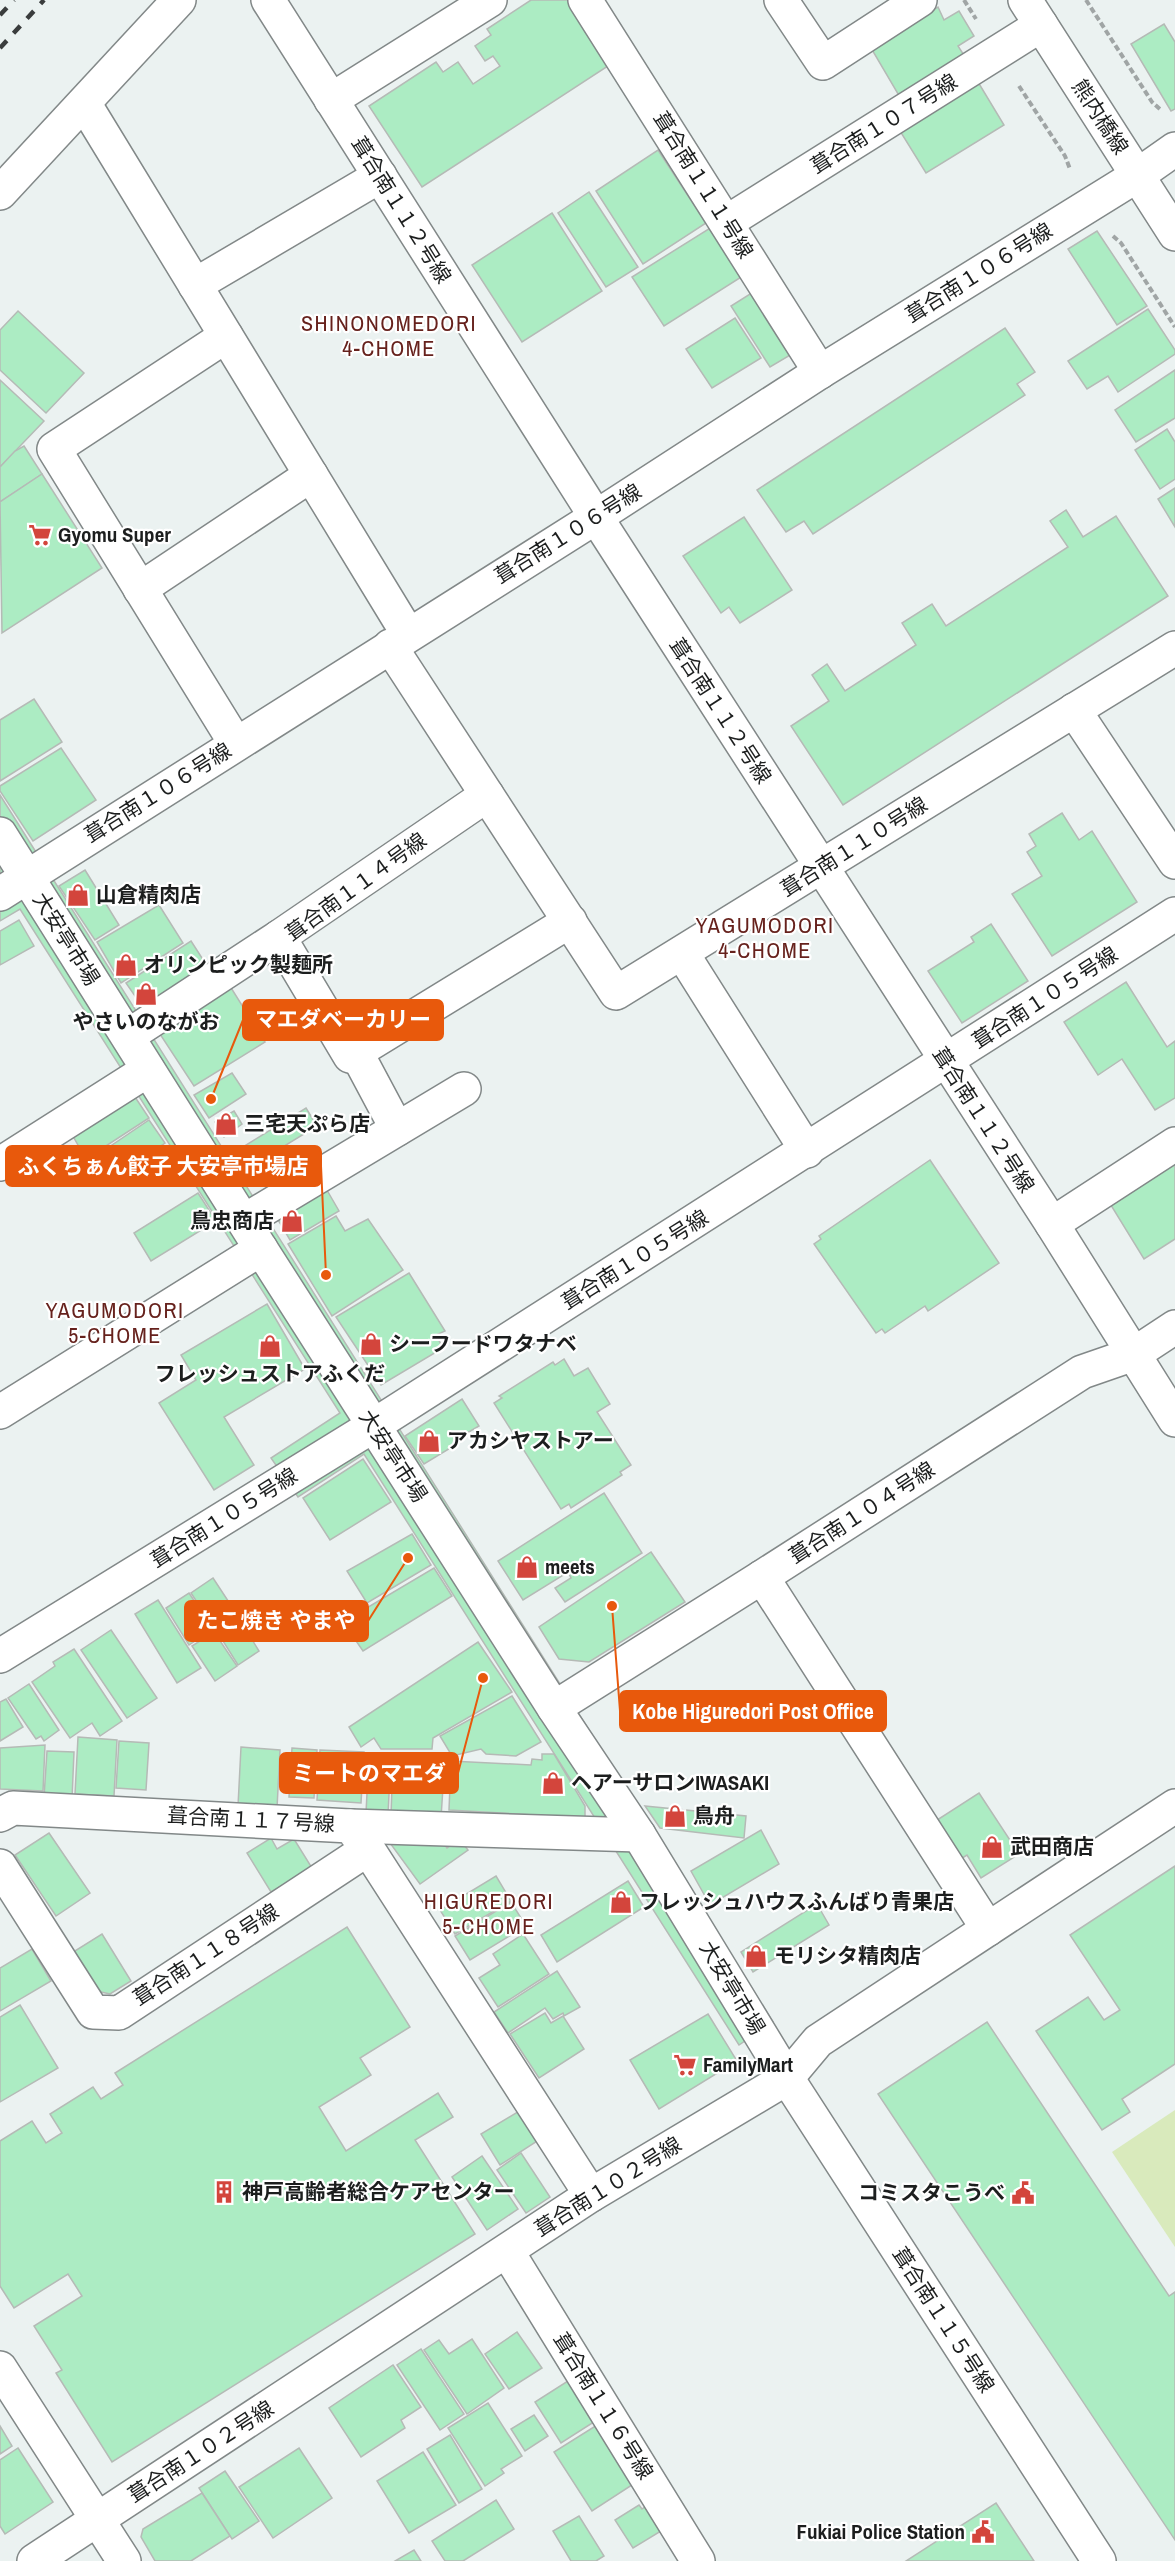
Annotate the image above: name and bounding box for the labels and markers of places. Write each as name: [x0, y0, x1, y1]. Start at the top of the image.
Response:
place label: Gyomu Super: [58, 520, 171, 549]
supermarket icon: Gyomu Super: [27, 522, 53, 548]
place label: 山倉精肉店: [96, 880, 201, 909]
shop icon: 山倉精肉店: [65, 882, 91, 908]
place label: オリンピック製麺所: [144, 950, 333, 979]
shop icon: オリンピック製麺所: [113, 952, 139, 978]
shop icon: やさいのながお: [133, 981, 159, 1007]
callout: マエダベーカリー: [243, 1000, 443, 1040]
place label: やさいのながお: [73, 1007, 220, 1036]
place label: 三宅天ぷら店: [244, 1109, 370, 1138]
shop icon: 三宅天ぷら店: [213, 1111, 239, 1137]
callout: ふくちぁん餃子 大安亭市場店: [6, 1146, 321, 1186]
place label: 鳥忠商店: [190, 1206, 274, 1235]
shop icon: 鳥忠商店: [279, 1208, 305, 1234]
place label: シーフードワタナベ: [389, 1329, 577, 1358]
shop icon: シーフードワタナベ: [358, 1331, 384, 1357]
shop icon: フレッシュストアふくだ: [257, 1333, 283, 1359]
place label: フレッシュストアふくだ: [155, 1359, 385, 1388]
place label: アカシヤストアー: [447, 1426, 614, 1455]
shop icon: アカシヤストアー: [416, 1428, 442, 1454]
place label: meets: [545, 1552, 595, 1581]
shop icon: meets: [514, 1554, 540, 1580]
callout: たこ焼き やまや: [185, 1601, 368, 1641]
callout: Kobe Higuredori Post Office: [620, 1691, 886, 1731]
callout: ミートのマエダ: [280, 1753, 458, 1793]
place label: ヘアーサロンIWASAKI: [571, 1768, 769, 1797]
shop icon: ヘアーサロンIWASAKI: [540, 1770, 566, 1796]
place label: 鳥舟: [693, 1801, 735, 1830]
shop icon: 鳥舟: [662, 1803, 688, 1829]
place label: 武田商店: [1010, 1832, 1094, 1861]
shop icon: 武田商店: [979, 1834, 1005, 1860]
place label: フレッシュハウスふんばり青果店: [639, 1887, 954, 1916]
shop icon: フレッシュハウスふんばり青果店: [608, 1889, 634, 1915]
place label: モリシタ精肉店: [774, 1941, 921, 1970]
shop icon: モリシタ精肉店: [743, 1943, 769, 1969]
place label: FamilyMart: [703, 2050, 793, 2079]
supermarket icon: FamilyMart: [672, 2052, 698, 2078]
place label: 神戸高齢者総合ケアセンター: [242, 2177, 515, 2206]
place label: コミスタこうべ: [858, 2178, 1005, 2207]
building icon: 神戸高齢者総合ケアセンター: [211, 2179, 237, 2205]
public building icon: コミスタこうべ: [1010, 2180, 1036, 2206]
place label: Fukiai Police Station: [797, 2517, 965, 2546]
public building icon: Fukiai Police Station: [970, 2519, 996, 2545]

